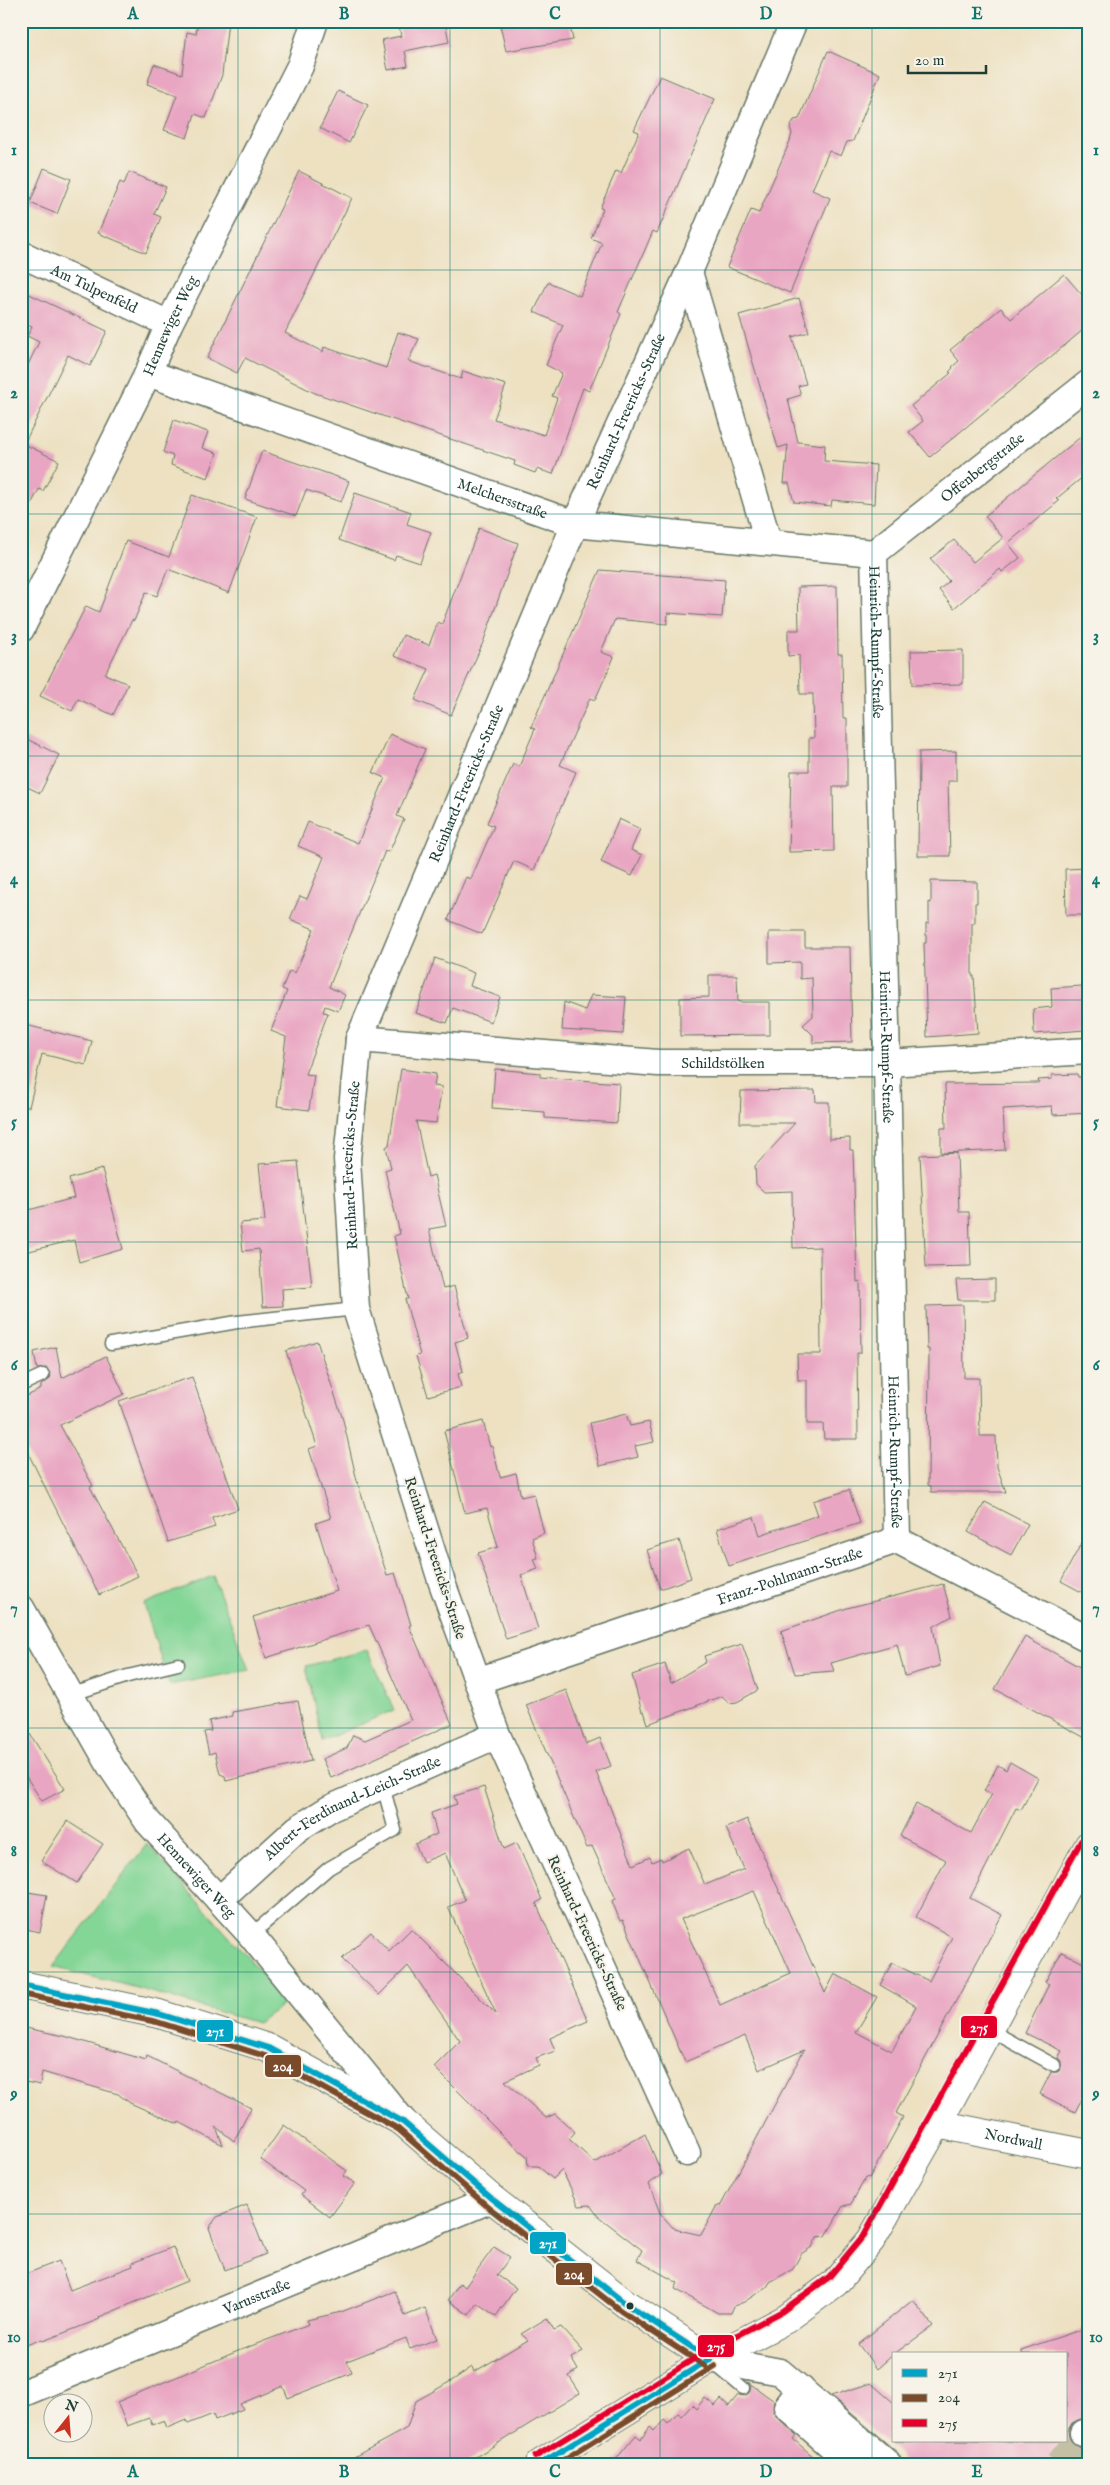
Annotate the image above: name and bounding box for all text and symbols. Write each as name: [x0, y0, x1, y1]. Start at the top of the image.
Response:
text: A: [127, 5, 140, 25]
text: B: [339, 5, 350, 25]
text: C: [549, 5, 561, 25]
text: D: [760, 5, 773, 25]
text: E: [971, 5, 983, 25]
scale bar: [908, 42, 985, 74]
text: 20 m: [915, 51, 945, 70]
text: 1: [11, 141, 17, 161]
text: 1: [1093, 141, 1099, 161]
street label: Am Tulpenfeld: [47, 260, 142, 318]
street label: Hennewiger Weg: [138, 271, 202, 379]
street label: Reinhard-Freericks-Straße: [582, 330, 670, 492]
text: 2: [10, 384, 18, 404]
text: 2: [1092, 384, 1100, 404]
street label: Offenbergstraße: [936, 428, 1028, 506]
street label: Melchersstraße: [455, 474, 550, 523]
street label: Heinrich-Rumpf-Straße: [865, 565, 888, 719]
text: 3: [11, 627, 17, 647]
text: 3: [1093, 627, 1099, 647]
street label: Reinhard-Freericks-Straße: [425, 701, 508, 865]
text: 4: [10, 870, 19, 890]
text: 4: [1092, 870, 1101, 890]
street label: Heinrich-Rumpf-Straße: [875, 970, 898, 1124]
street label: Schildstölken: [681, 1054, 765, 1073]
street label: Reinhard-Freericks-Straße: [337, 1080, 364, 1250]
text: 5: [11, 1113, 17, 1133]
text: 5: [1093, 1113, 1099, 1133]
text: 6: [11, 1356, 19, 1376]
text: 6: [1093, 1356, 1101, 1376]
street label: Heinrich-Rumpf-Straße: [884, 1375, 906, 1529]
street label: Reinhard-Freericks-Straße: [400, 1475, 470, 1642]
street label: Franz-Pohlmann-Straße: [715, 1543, 865, 1609]
text: 7: [10, 1599, 18, 1619]
text: 7: [1092, 1599, 1100, 1619]
street label: Albert-Ferdinand-Leich-Straße: [259, 1751, 444, 1865]
street label: Hennewiger Weg: [153, 1829, 241, 1922]
text: 8: [11, 1842, 17, 1862]
text: 8: [1093, 1842, 1099, 1862]
street label: Reinhard-Freericks-Straße: [543, 1852, 631, 2014]
line badge: 275: [960, 2015, 998, 2039]
line badge: 271: [196, 2019, 234, 2043]
text: 275: [970, 2019, 988, 2037]
text: 271: [206, 2023, 224, 2041]
line badge: 204: [264, 2054, 302, 2078]
text: 204: [273, 2058, 294, 2076]
text: 9: [10, 2085, 18, 2105]
text: 9: [1092, 2085, 1100, 2105]
street label: Nordwall: [983, 2124, 1045, 2154]
line badge: 271: [529, 2231, 567, 2255]
text: 271: [539, 2235, 557, 2253]
line badge: 204: [555, 2262, 593, 2286]
text: 204: [564, 2266, 585, 2284]
street label: Varusstraße: [219, 2274, 293, 2319]
unlabelled marker: [625, 2301, 635, 2311]
text: 10: [7, 2328, 21, 2348]
text: 10: [1089, 2328, 1103, 2348]
line badge: 275: [697, 2334, 735, 2358]
text: 275: [707, 2338, 725, 2356]
legend: [892, 2352, 1068, 2442]
text: 271: [938, 2364, 957, 2383]
text: 204: [938, 2388, 960, 2407]
north arrow: [42, 2392, 92, 2442]
text: N: [62, 2396, 80, 2417]
text: 275: [938, 2414, 958, 2433]
text: A: [127, 2463, 140, 2483]
text: B: [339, 2463, 350, 2483]
text: C: [549, 2463, 561, 2483]
text: D: [760, 2463, 773, 2483]
text: E: [971, 2463, 983, 2483]

